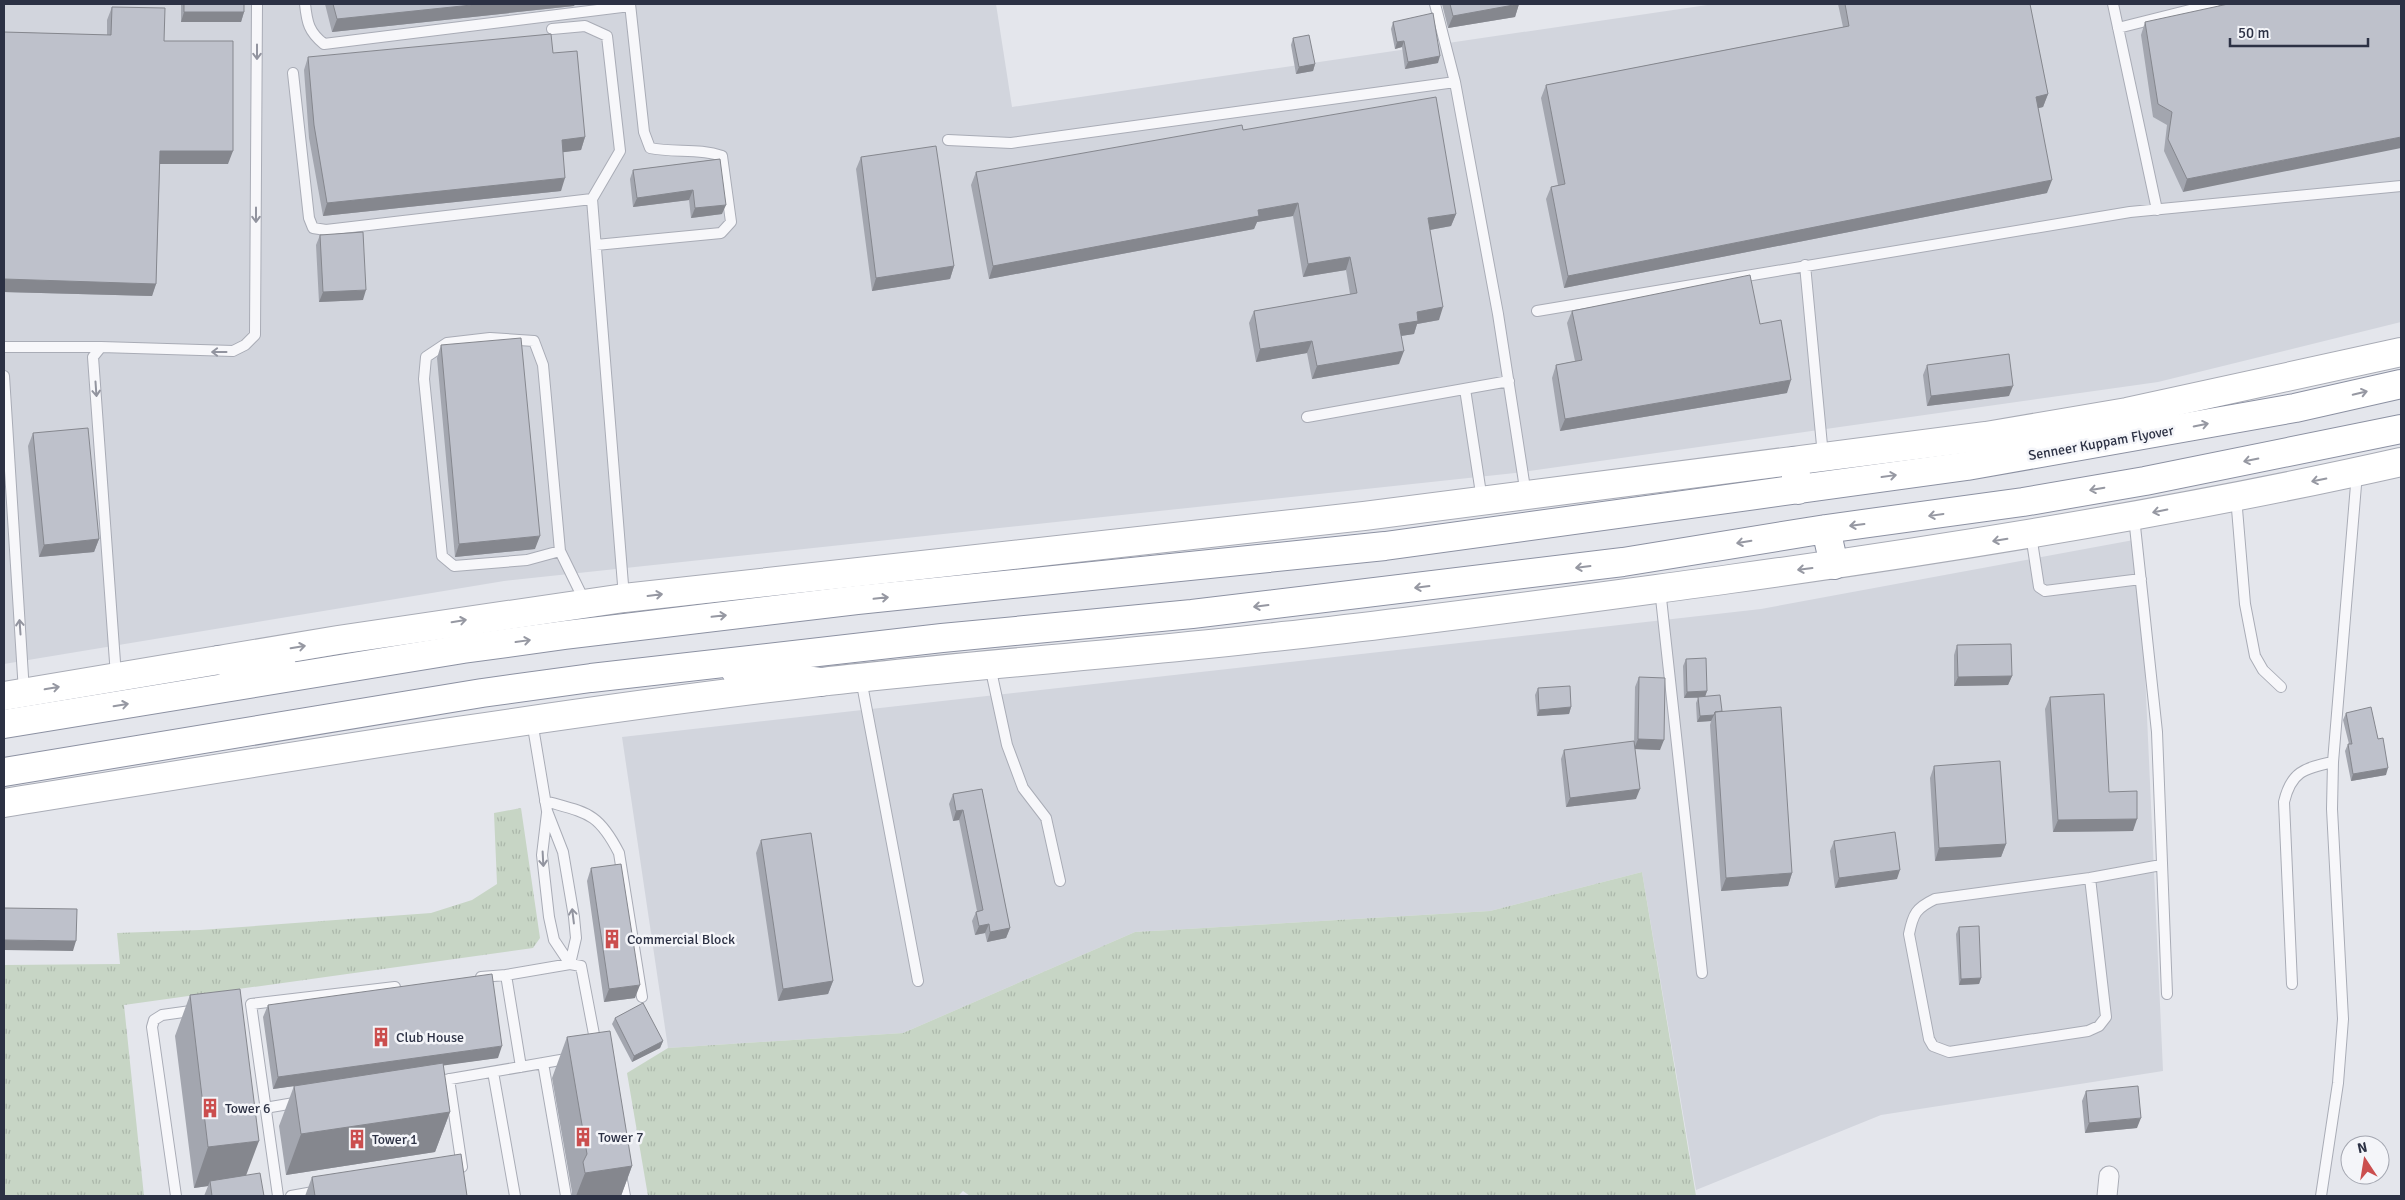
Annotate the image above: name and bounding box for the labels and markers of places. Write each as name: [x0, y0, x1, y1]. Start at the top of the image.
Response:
building icon: Commercial Block: [601, 928, 623, 950]
place label: Commercial Block: [627, 931, 735, 948]
building icon: Club House: [370, 1026, 392, 1048]
place label: Club House: [396, 1029, 464, 1046]
building icon: Tower 6: [199, 1097, 221, 1119]
place label: Tower 6: [225, 1100, 271, 1117]
building icon: Tower 7: [572, 1126, 594, 1148]
building icon: Tower 1: [346, 1128, 368, 1150]
place label: Tower 7: [598, 1129, 644, 1146]
place label: Tower 1: [372, 1131, 418, 1148]

